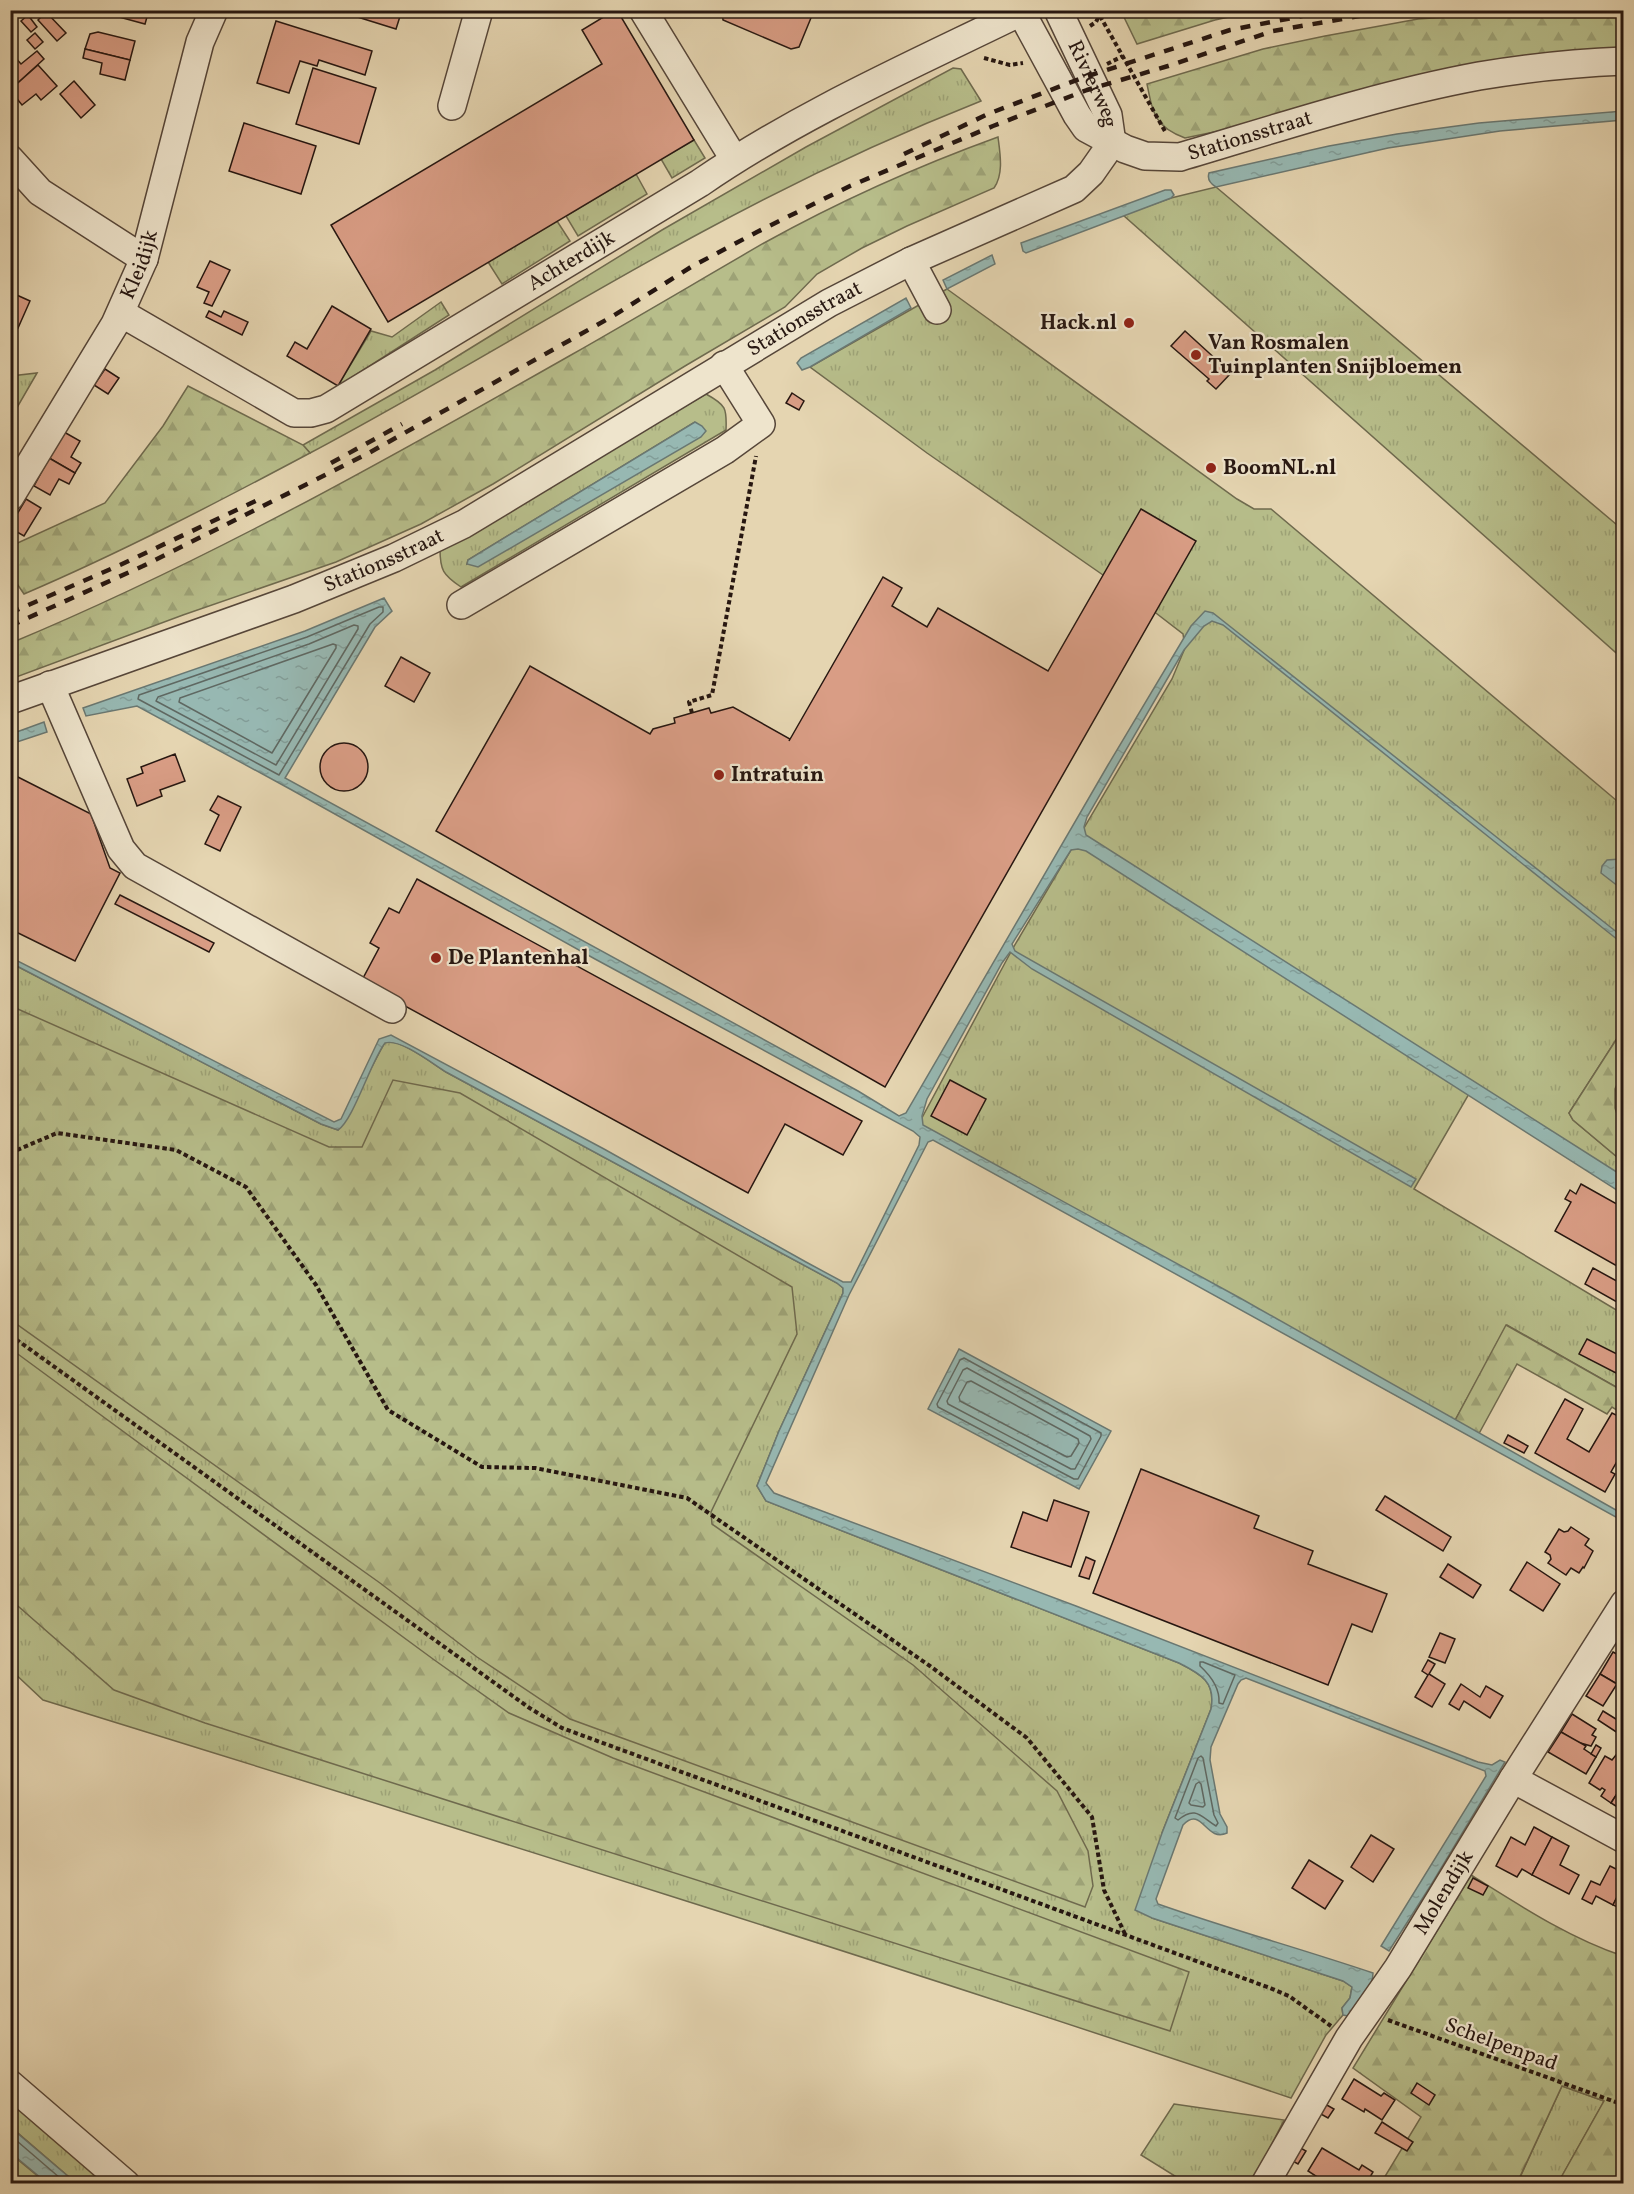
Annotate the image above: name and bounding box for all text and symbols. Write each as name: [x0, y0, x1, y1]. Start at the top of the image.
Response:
street label: Rivierweg: [1060, 36, 1124, 129]
street label: Stationsstraat: [1184, 104, 1316, 168]
street label: Achterdijk: [522, 223, 621, 298]
street label: Kleidijk: [113, 226, 166, 304]
street label: Stationsstraat: [742, 274, 867, 364]
place label: Hack.nl: [1040, 309, 1117, 338]
marker: Hack.nl: [1122, 316, 1136, 330]
place label: Van Rosmalen Tuinplanten Snijbloemen: [1208, 329, 1462, 382]
marker: Van Rosmalen Tuinplanten Snijbloemen: [1189, 348, 1203, 362]
place label: BoomNL.nl: [1223, 454, 1336, 483]
marker: BoomNL.nl: [1204, 461, 1218, 475]
street label: Stationsstraat: [319, 521, 449, 600]
place label: Intratuin: [731, 761, 824, 790]
marker: Intratuin: [712, 768, 726, 782]
place label: De Plantenhal: [448, 944, 589, 973]
marker: De Plantenhal: [429, 951, 443, 965]
street label: Molendijk: [1407, 1844, 1481, 1941]
street label: Schelpenpad: [1441, 2011, 1561, 2079]

